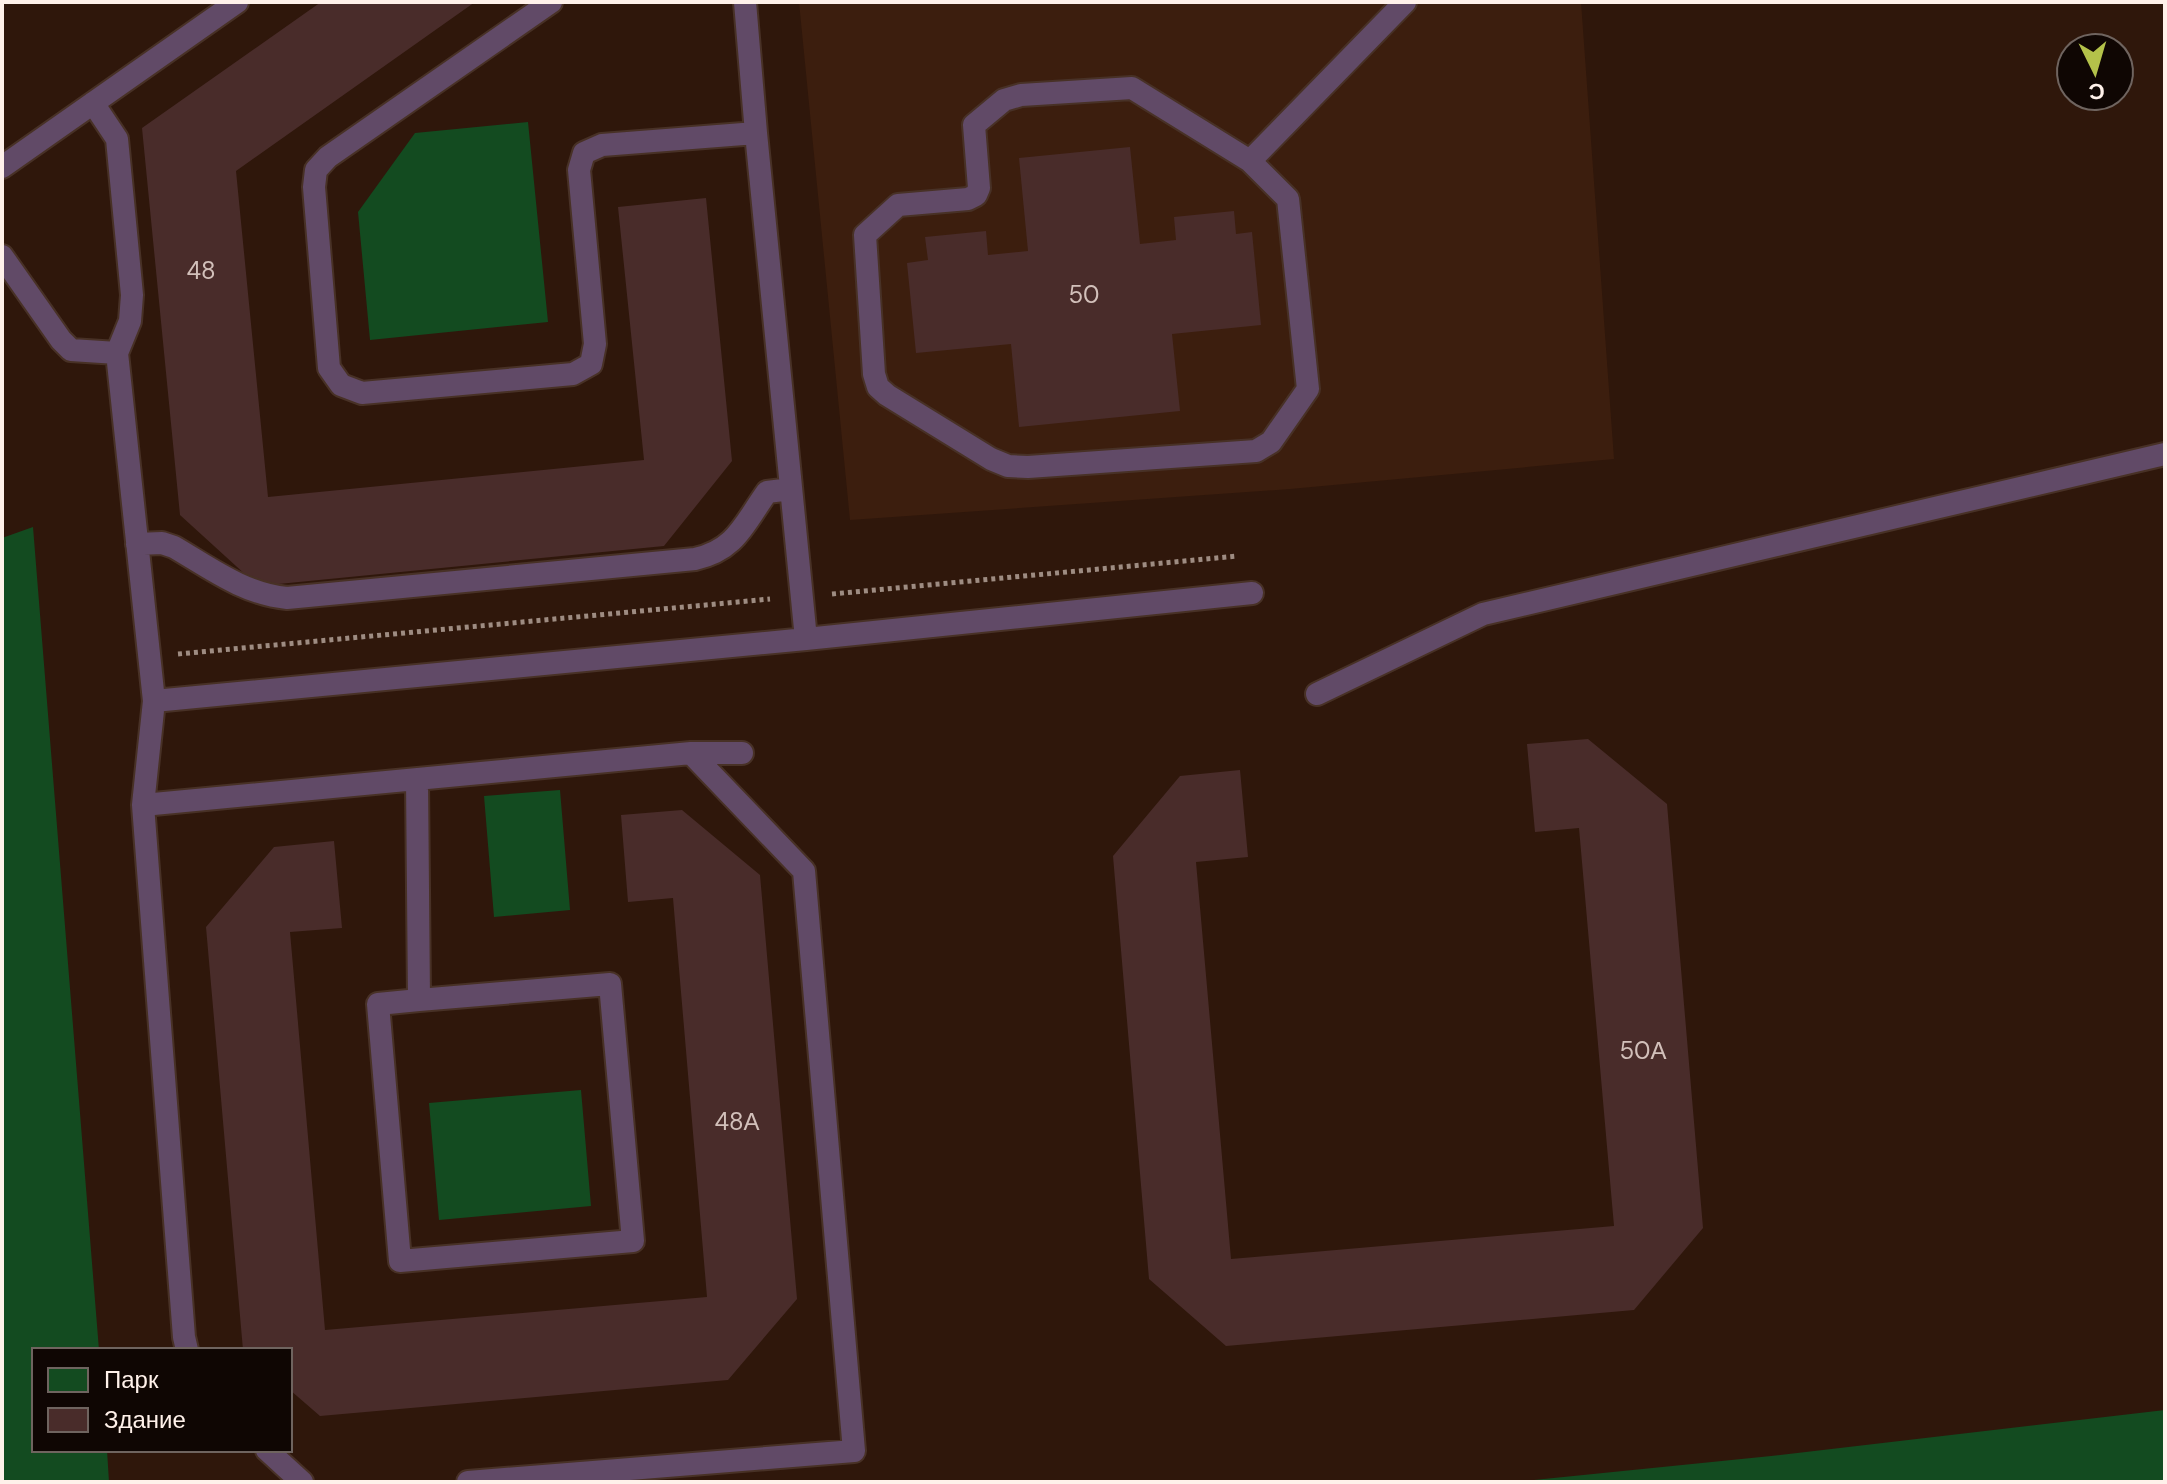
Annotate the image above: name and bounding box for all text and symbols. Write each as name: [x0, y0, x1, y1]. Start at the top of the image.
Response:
north arrow: [2055, 32, 2135, 112]
text: С: [2087, 76, 2106, 107]
house number: 48: [186, 255, 216, 286]
house number: 50: [1068, 279, 1100, 310]
house number: 50А: [1619, 1035, 1667, 1066]
house number: 48А: [714, 1106, 760, 1137]
legend: [32, 1348, 292, 1452]
text: Парк: [104, 1364, 159, 1395]
text: Здание: [104, 1404, 186, 1435]

